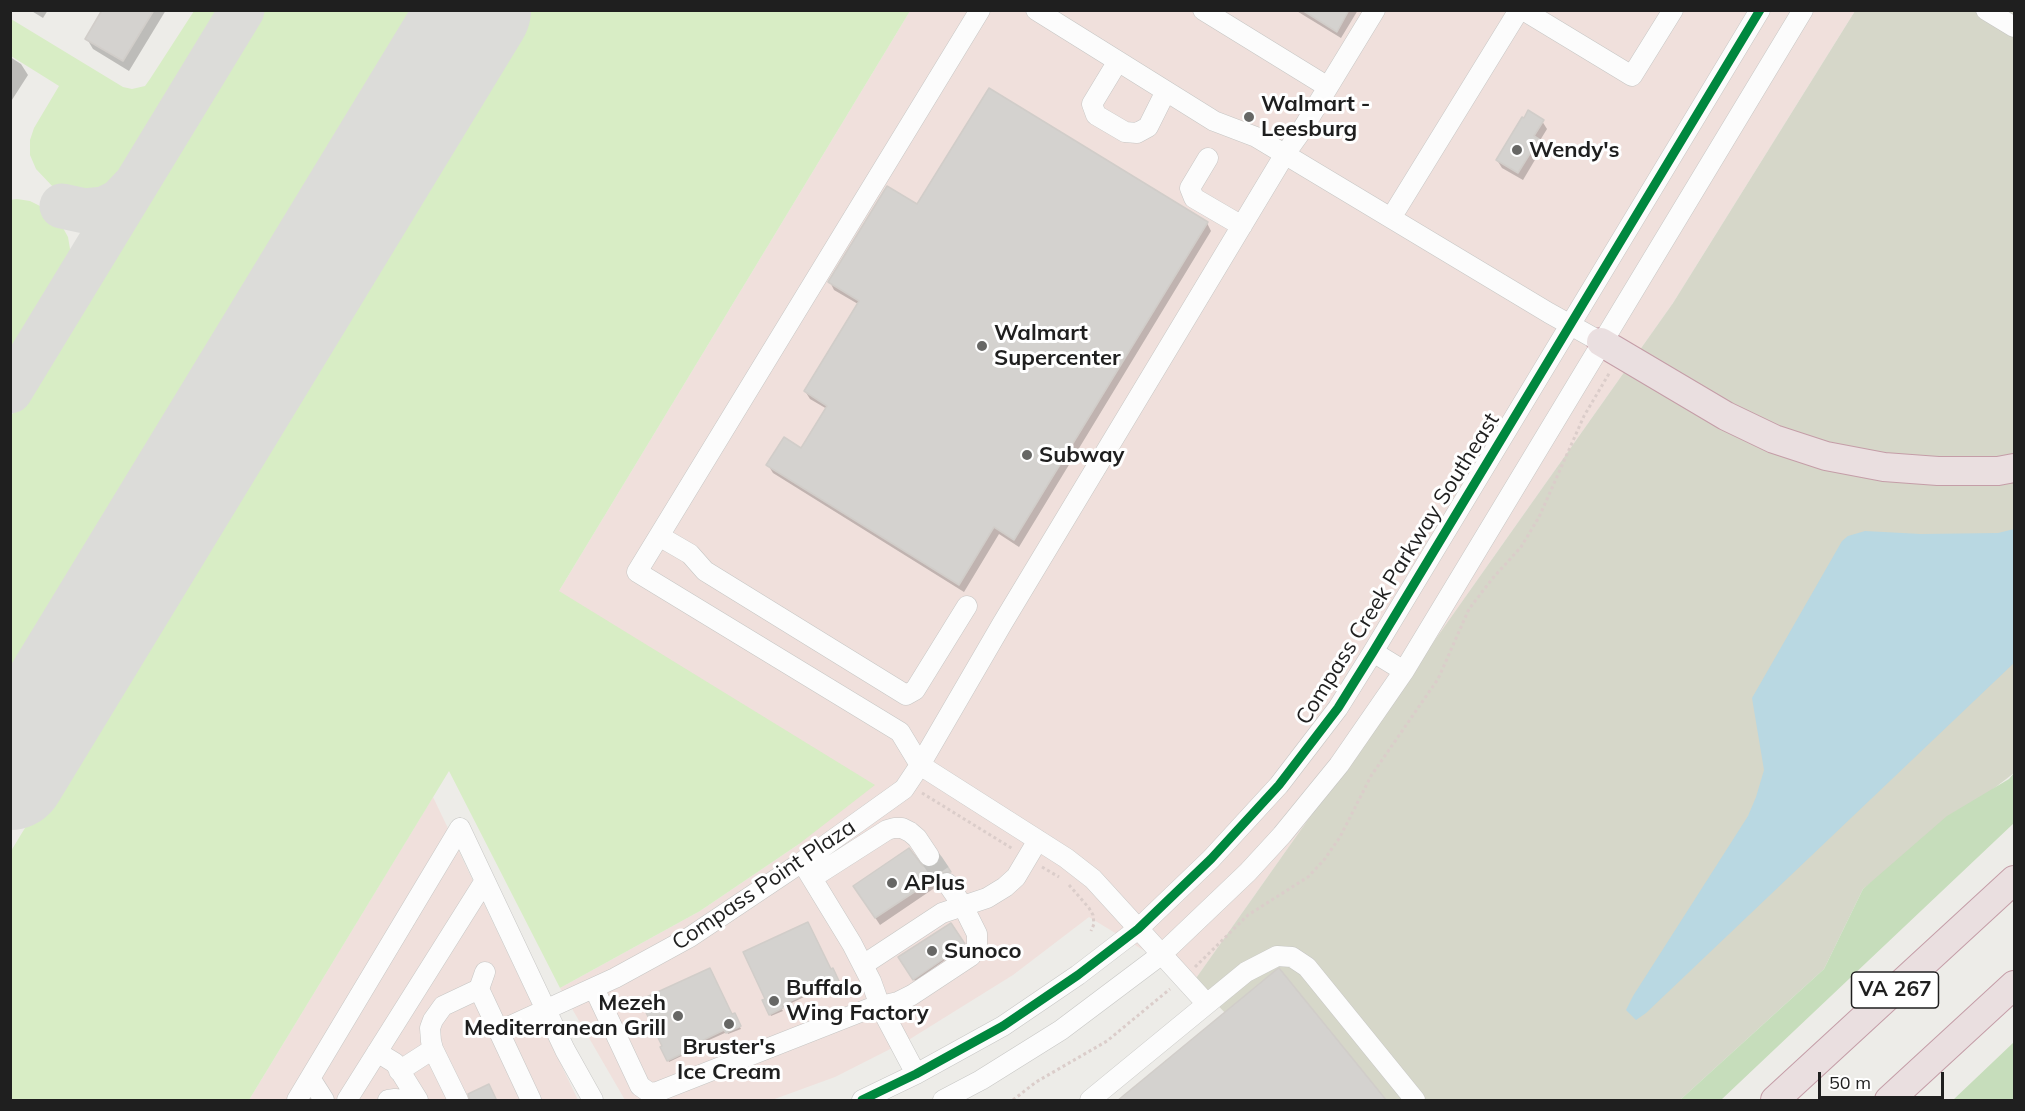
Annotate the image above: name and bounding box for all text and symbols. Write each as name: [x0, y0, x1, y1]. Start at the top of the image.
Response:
place label: Walmart - Leesburg: [1261, 91, 1370, 142]
marker: Walmart - Leesburg: [1242, 110, 1256, 124]
place label: Wendy's: [1529, 137, 1620, 163]
marker: Wendy's: [1510, 143, 1524, 157]
place label: Walmart Supercenter: [994, 320, 1121, 372]
marker: Walmart Supercenter: [975, 339, 989, 353]
street label: Compass Creek Parkway Southeast: [1291, 408, 1505, 730]
place label: Subway: [1039, 442, 1124, 468]
marker: Subway: [1020, 448, 1034, 462]
street label: Compass Point Plaza: [667, 814, 861, 956]
place label: APlus: [904, 870, 965, 896]
marker: APlus: [885, 876, 899, 890]
place label: Sunoco: [944, 938, 1021, 964]
marker: Sunoco: [925, 944, 939, 958]
road number: VA 267: [1852, 972, 1938, 1008]
place label: Buffalo Wing Factory: [786, 975, 929, 1026]
place label: Mezeh Mediterranean Grill: [464, 990, 666, 1042]
marker: Buffalo Wing Factory: [767, 994, 781, 1008]
marker: Mezeh Mediterranean Grill: [671, 1009, 685, 1023]
marker: Bruster's Ice Cream: [722, 1017, 736, 1031]
place label: Bruster's Ice Cream: [677, 1034, 781, 1086]
scale bar: [1821, 1060, 1947, 1098]
text: 50 m: [1829, 1071, 1871, 1094]

